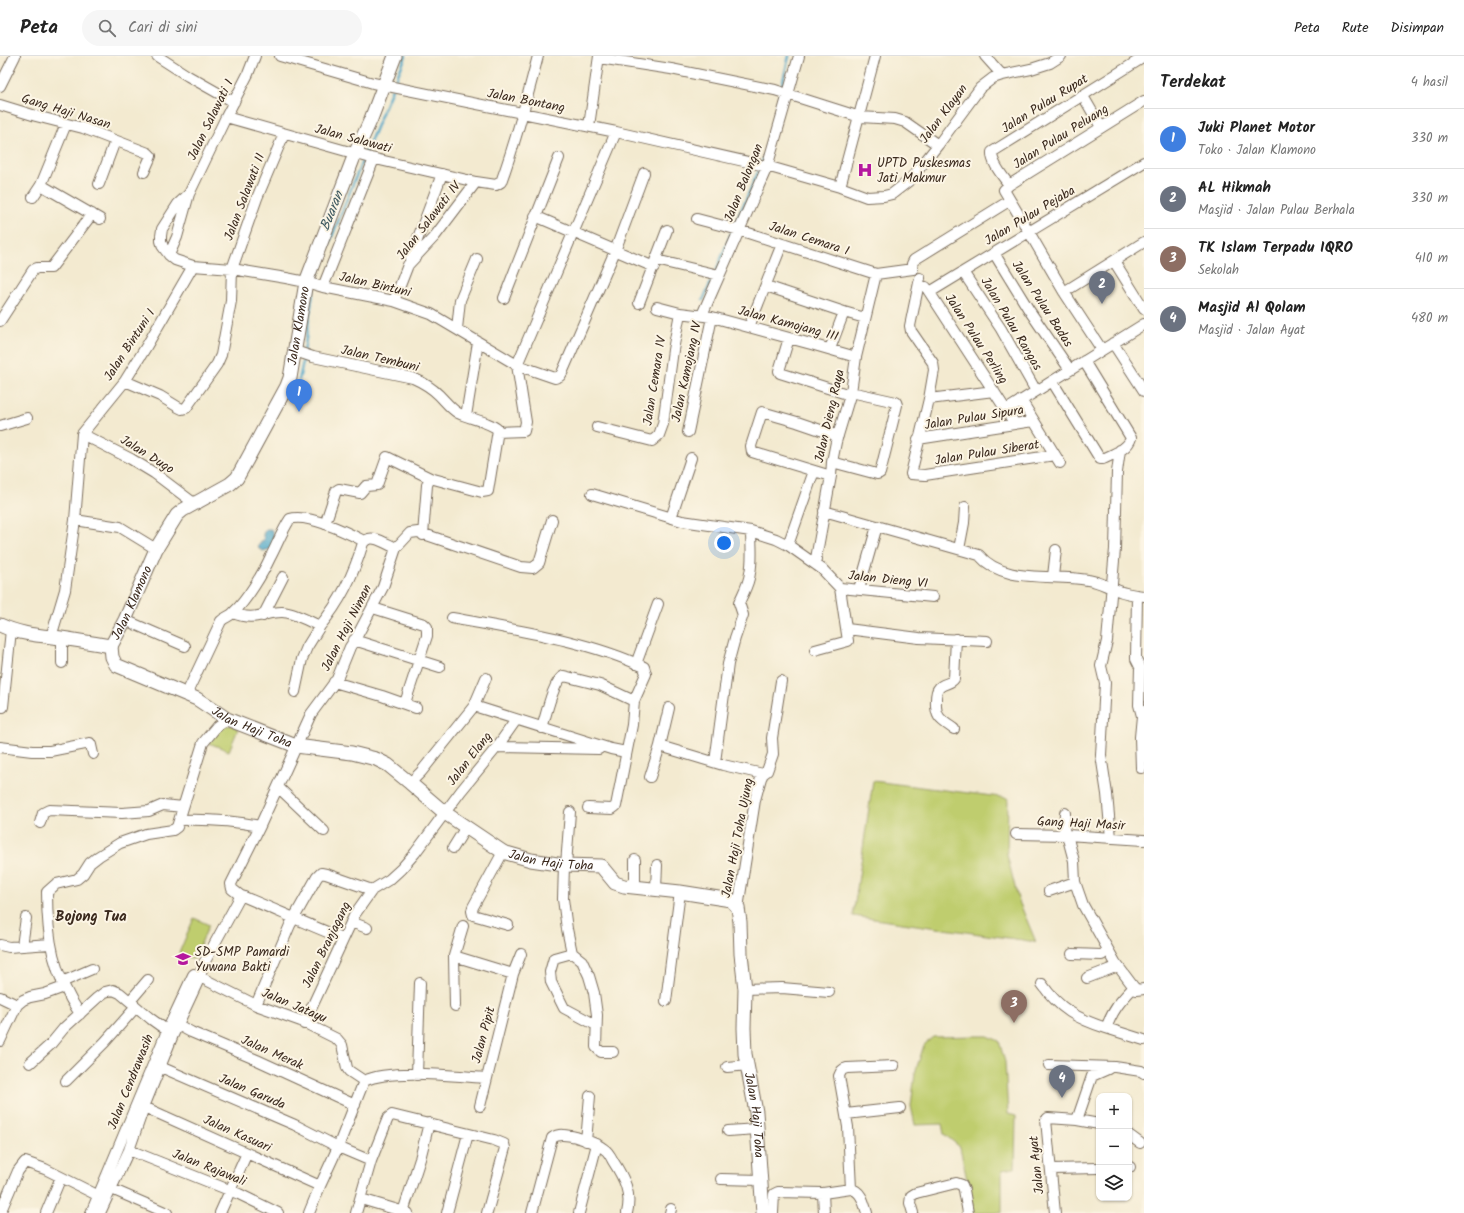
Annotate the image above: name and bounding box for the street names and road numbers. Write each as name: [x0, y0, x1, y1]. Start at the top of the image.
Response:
street label: Jalan Pulau Rupat: [998, 68, 1093, 139]
street label: Jalan Salawati I: [182, 76, 240, 164]
street label: Jalan Klayan: [915, 80, 973, 148]
street label: Jalan Bontang: [485, 83, 567, 119]
street label: Gang Haji Nasan: [19, 88, 113, 136]
street label: Jalan Pulau Peluang: [1009, 99, 1113, 175]
street label: Jalan Salawati: [312, 119, 395, 160]
street label: Jalan Balongan: [719, 140, 769, 225]
street label: Jalan Salawati II: [219, 150, 271, 244]
street label: Jalan Salawati IV: [391, 176, 467, 265]
street label: Jalan Pulau Pejaba: [980, 180, 1080, 252]
street label: Jalan Cemara I: [766, 216, 852, 262]
street label: Jalan Pulau Badas: [1006, 256, 1078, 352]
street label: Jalan Bintuni: [337, 267, 414, 304]
street label: Jalan Pulau Rangas: [975, 273, 1048, 375]
street label: Jalan Klamono: [282, 285, 316, 367]
street label: Jalan Pulau Perling: [939, 290, 1013, 388]
street label: Jalan Kamojang III: [735, 300, 841, 348]
street label: Jalan Bintuni I: [99, 305, 161, 385]
street label: Jalan Kamojang IV: [666, 319, 708, 424]
street label: Jalan Cemara IV: [638, 334, 673, 427]
street label: Jalan Tembuni: [339, 340, 422, 378]
street label: Jalan Dieng Raya: [809, 367, 851, 465]
street label: Jalan Pulau Sipura: [923, 400, 1025, 436]
street label: Jalan Dugo: [116, 430, 178, 480]
street label: Jalan Pulau Siberat: [933, 434, 1042, 472]
street label: Jalan Klamono: [106, 562, 158, 644]
street label: Jalan Dieng VI: [847, 565, 929, 595]
street label: Jalan Haji Niman: [316, 581, 378, 675]
street label: Jalan Haji Toha: [207, 701, 295, 754]
street label: Jalan Elang: [442, 727, 498, 791]
street label: Jalan Haji Toha Ujung: [716, 776, 760, 900]
street label: Gang Haji Masir: [1036, 811, 1126, 837]
street label: Jalan Haji Toha: [506, 844, 594, 876]
street label: Jalan Branjagang: [297, 898, 357, 992]
street label: Jalan Jatayu: [258, 983, 331, 1029]
street label: Jalan Pipit: [466, 1003, 502, 1066]
street label: Jalan Merak: [237, 1030, 307, 1076]
street label: Jalan Cendrawasih: [102, 1031, 160, 1133]
street label: Jalan Garuda: [215, 1069, 289, 1115]
street label: Jalan Haji Toha: [738, 1071, 770, 1159]
street label: Jalan Kasuari: [200, 1110, 275, 1159]
street label: Jalan Ayat: [1023, 1134, 1051, 1195]
street label: Jalan Rajawali: [169, 1144, 250, 1193]

